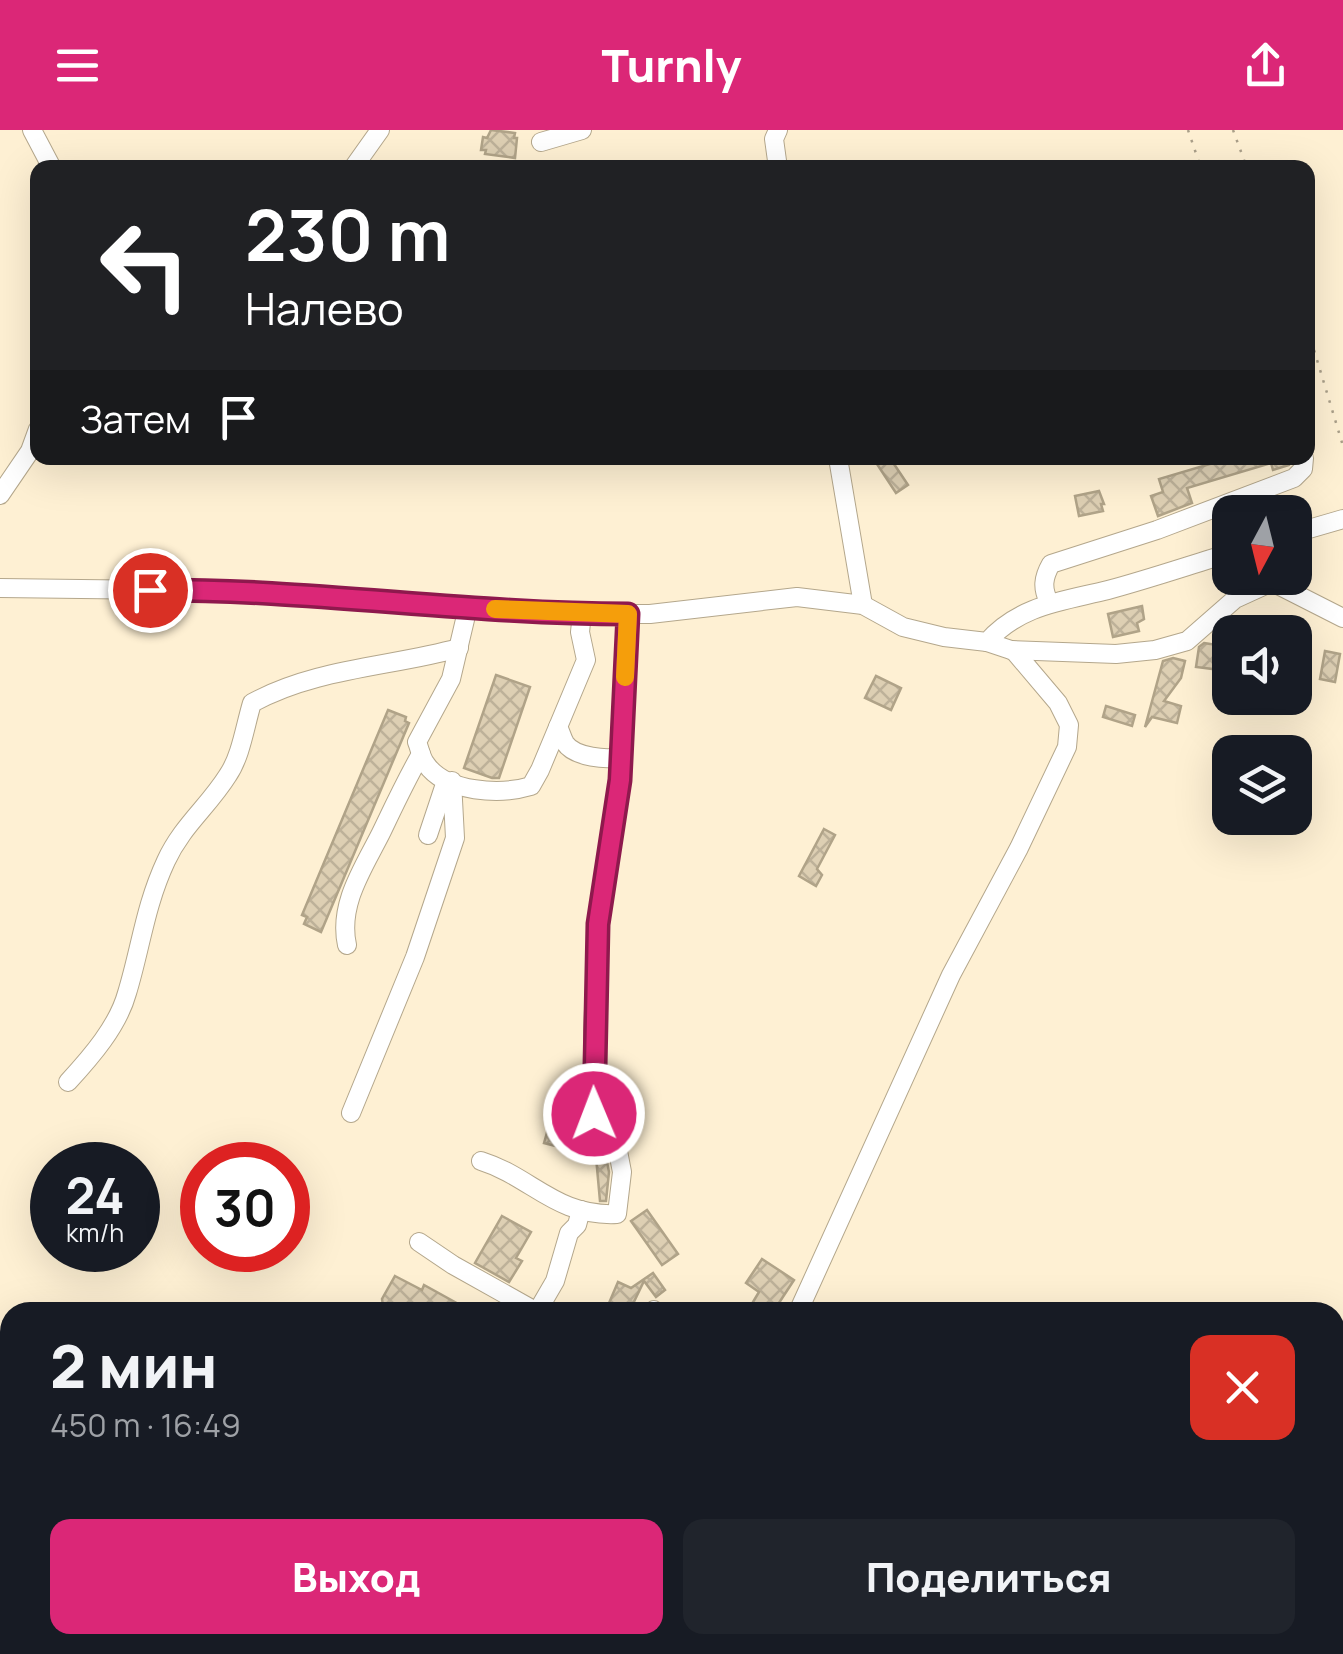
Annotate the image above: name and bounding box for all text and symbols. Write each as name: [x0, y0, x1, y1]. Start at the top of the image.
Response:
text: Turnly: [602, 34, 741, 96]
icon: menu: [50, 38, 105, 93]
icon: share: [1238, 38, 1293, 93]
text: 230 m: [245, 186, 450, 282]
icon: left: [80, 200, 210, 330]
text: Налево: [245, 277, 404, 339]
icon: arrive: [211, 390, 266, 445]
text: Затем: [80, 392, 191, 444]
north arrow: [1212, 495, 1312, 595]
map controls: [1212, 495, 1312, 835]
pin: [108, 548, 193, 633]
icon: arrive: [123, 563, 178, 618]
button: sound: [1212, 615, 1312, 715]
button: layers: [1212, 735, 1312, 835]
position arrow: [542, 1062, 646, 1166]
speed limit sign: 30: [180, 1142, 310, 1272]
text: 24: [65, 1161, 125, 1229]
text: km/h: [66, 1215, 124, 1250]
text: 2 мин: [50, 1324, 218, 1406]
button: close: [1190, 1335, 1295, 1440]
text: 450 m · 16:49: [50, 1403, 241, 1447]
button: Выход: [50, 1519, 663, 1634]
button: Поделиться: [683, 1519, 1295, 1634]

